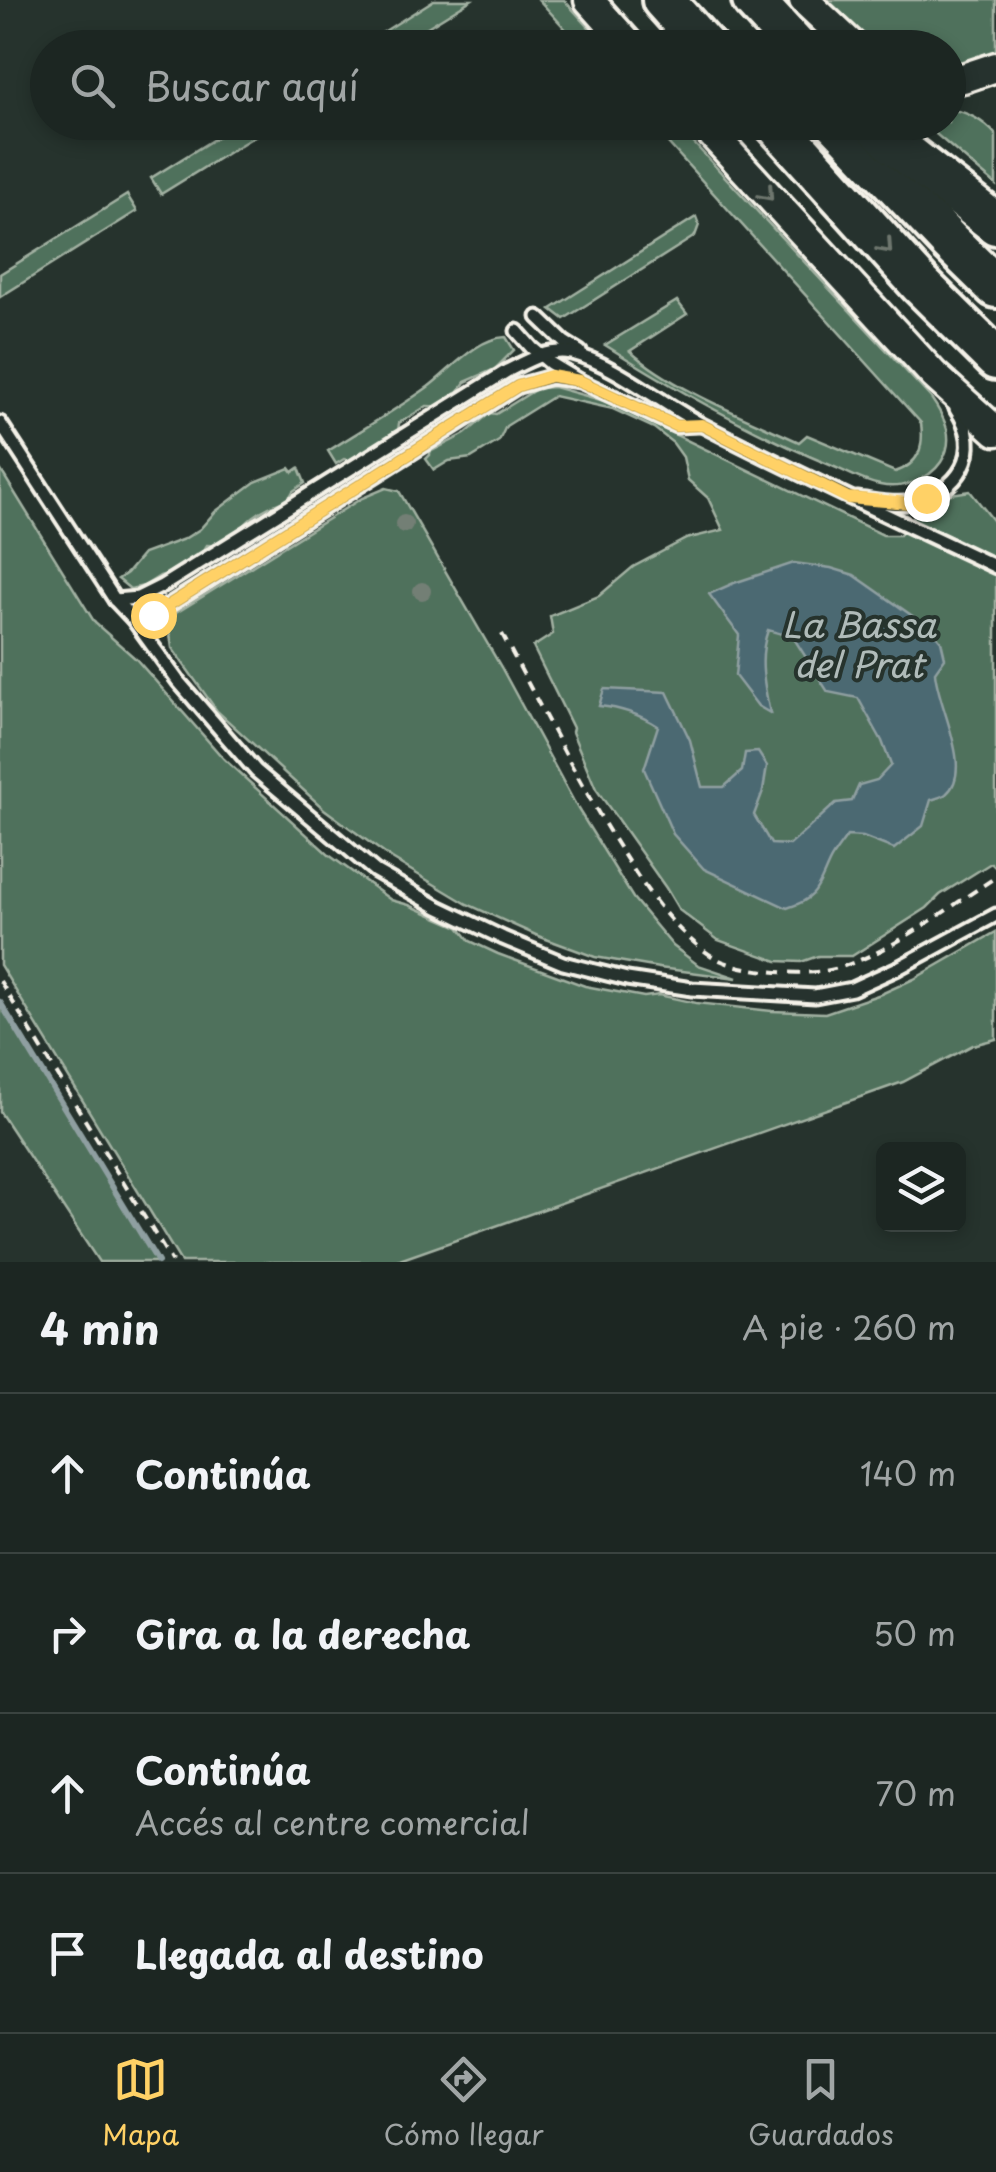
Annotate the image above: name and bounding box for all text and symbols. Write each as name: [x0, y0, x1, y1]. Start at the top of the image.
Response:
search box: [30, 30, 966, 140]
text: Buscar aquí: [145, 57, 359, 114]
icon: search: [65, 58, 120, 113]
one-way arrow: [755, 183, 773, 201]
one-way arrow: [874, 235, 892, 254]
route end: [904, 476, 950, 522]
route start: [131, 593, 177, 639]
water label: La Bassa del Prat: [782, 597, 937, 690]
map controls: [876, 1142, 966, 1232]
button: layers: [876, 1142, 966, 1232]
text: 4 min: [40, 1296, 160, 1359]
text: A pie · 260 m: [742, 1303, 956, 1351]
text: Continúa: [135, 1445, 311, 1502]
icon: ahead: [40, 1446, 95, 1501]
text: 140 m: [860, 1449, 956, 1497]
text: Gira a la derecha: [135, 1605, 470, 1662]
icon: right: [40, 1606, 95, 1661]
text: 50 m: [873, 1609, 956, 1657]
text: Continúa: [135, 1741, 311, 1798]
icon: ahead: [40, 1766, 95, 1821]
text: 70 m: [876, 1769, 956, 1817]
text: Accés al centre comercial: [135, 1798, 530, 1846]
text: Llegada al destino: [135, 1925, 484, 1982]
icon: arrive: [40, 1926, 95, 1981]
tab: Mapa: [102, 2052, 179, 2155]
tab: Cómo llegar: [384, 2052, 544, 2155]
tab: Guardados: [748, 2052, 894, 2155]

